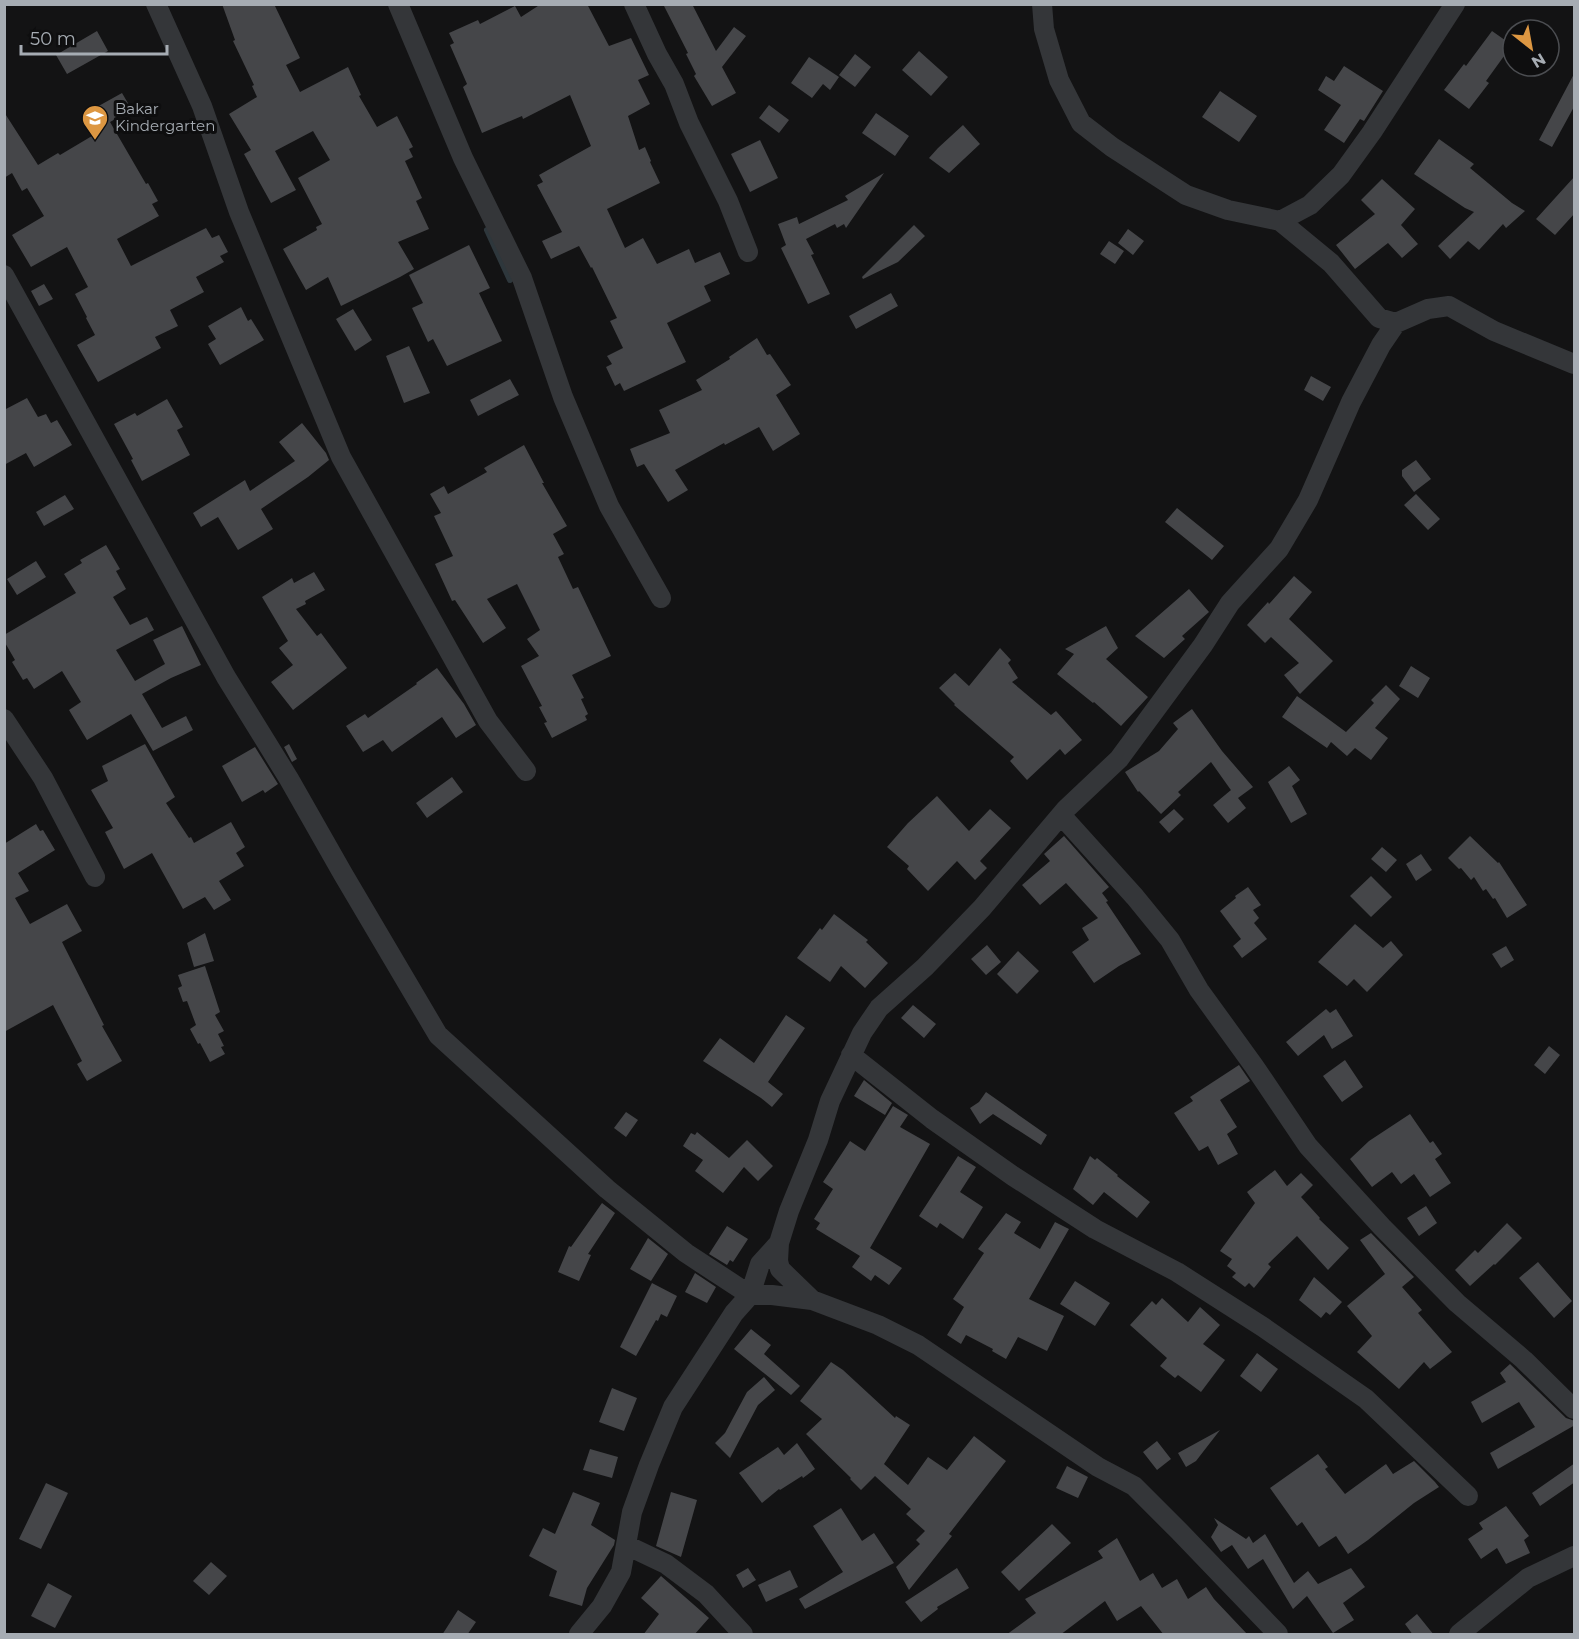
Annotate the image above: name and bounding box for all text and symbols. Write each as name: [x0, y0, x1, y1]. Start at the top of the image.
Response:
scale bar: [21, 18, 166, 56]
north arrow: [1501, 18, 1561, 78]
text: 50 m: [30, 28, 76, 50]
text: N: [1528, 49, 1549, 72]
place label: Bakar Kindergarten: [115, 99, 215, 135]
school or university icon: Bakar Kindergarten: [80, 103, 110, 141]

